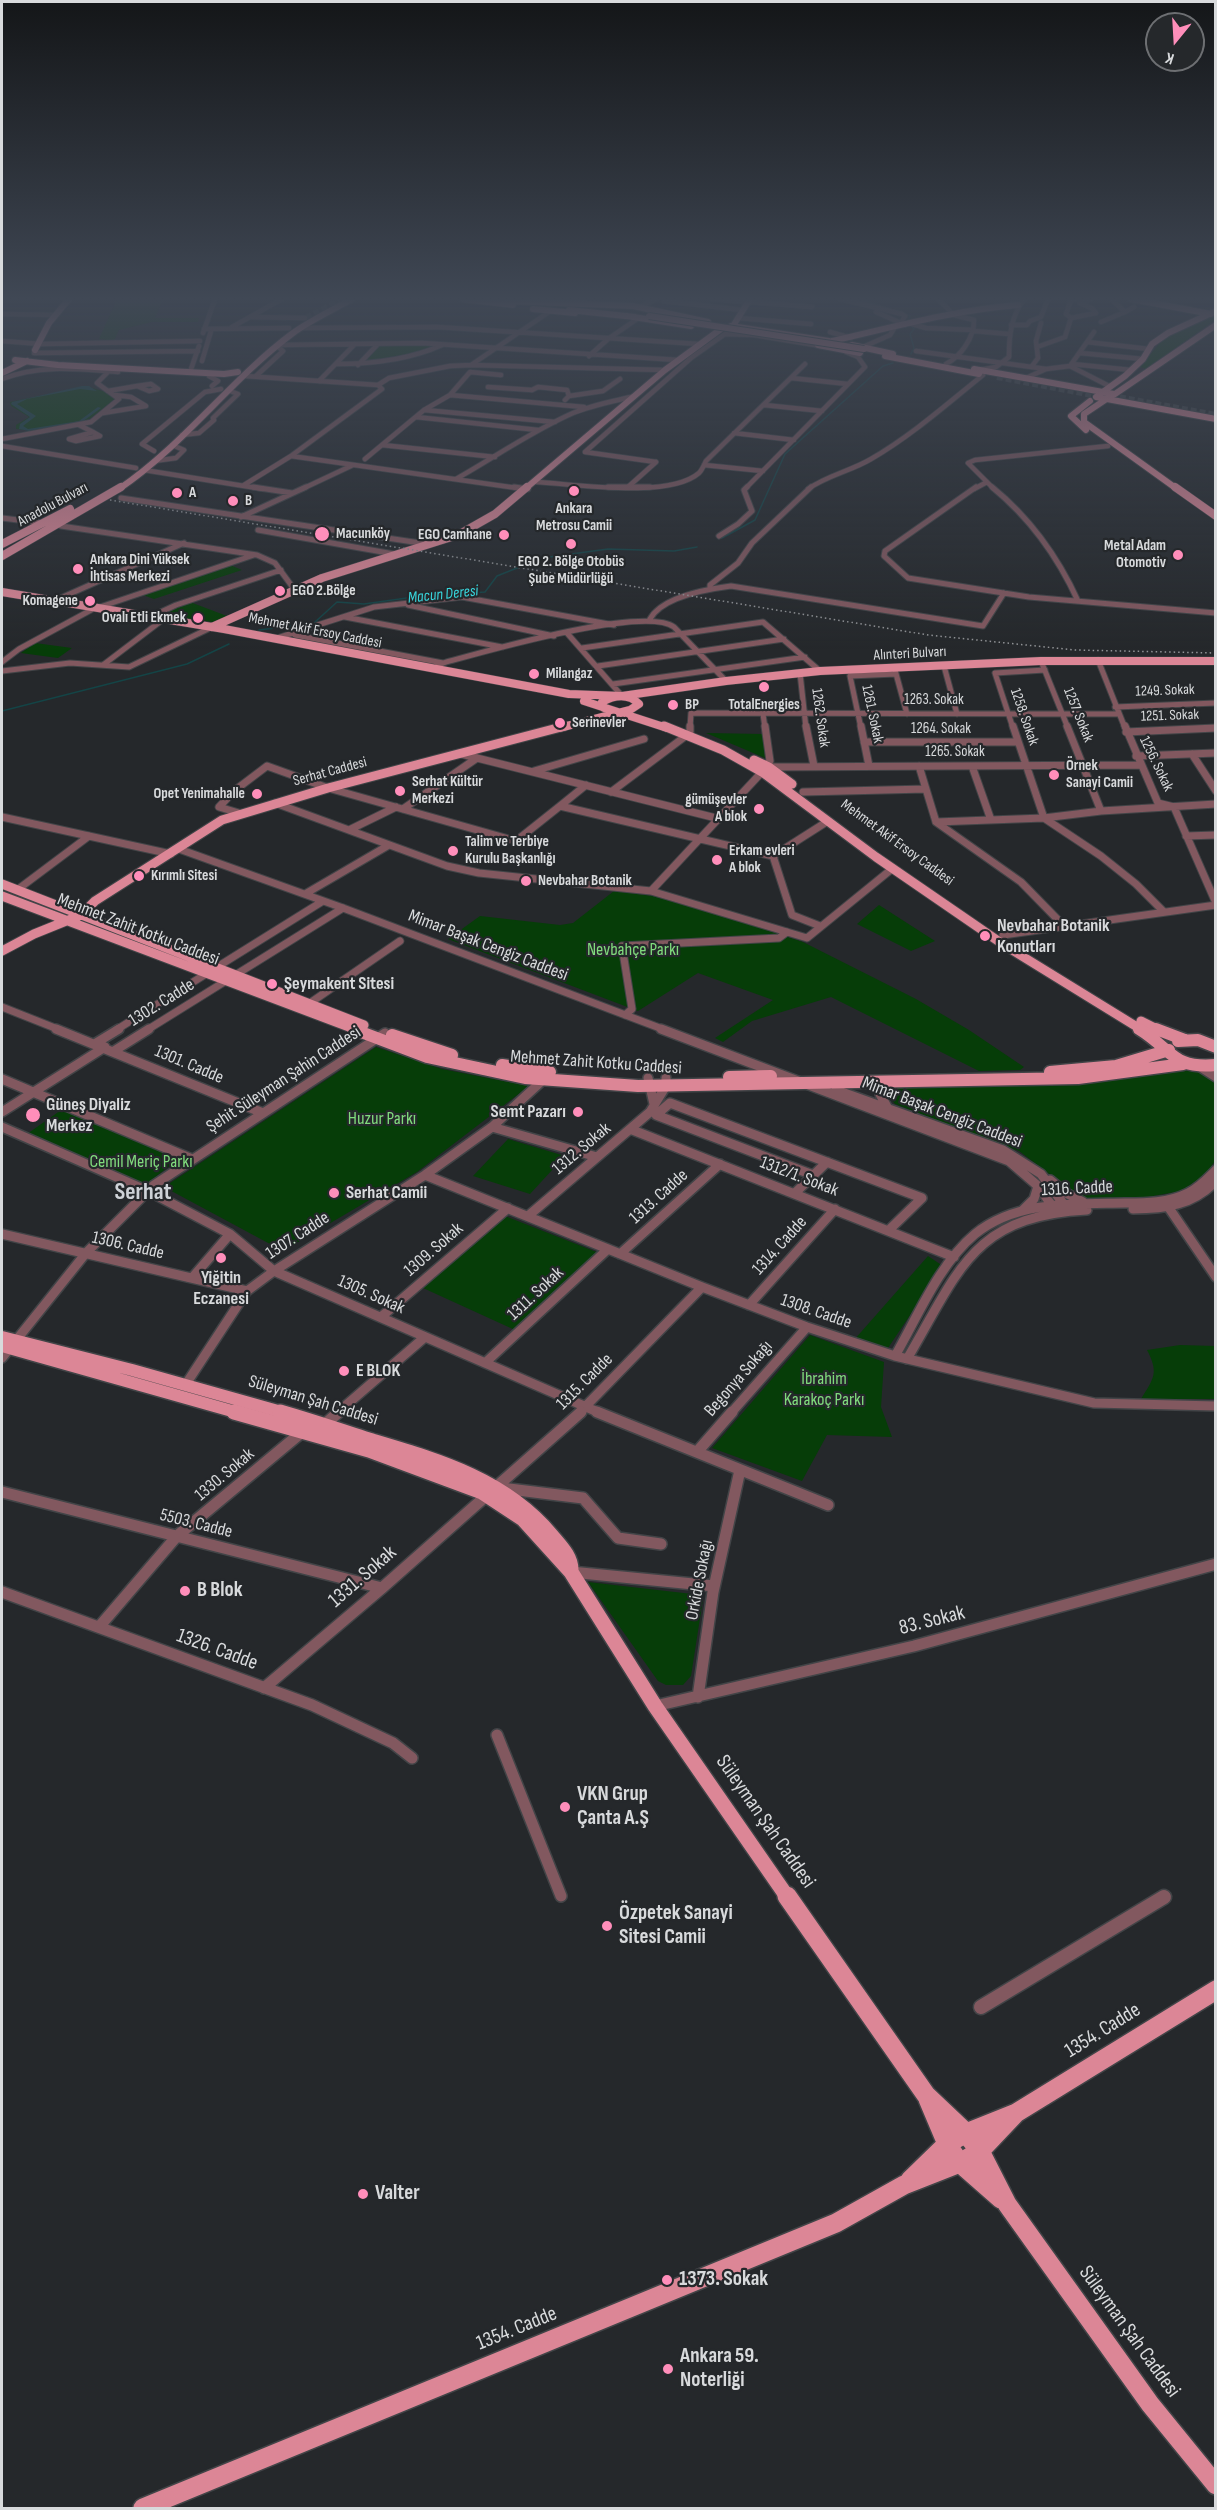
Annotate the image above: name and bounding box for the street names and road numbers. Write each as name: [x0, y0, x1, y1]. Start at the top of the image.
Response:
street label: Anadolu Bulvarı: [15, 479, 91, 531]
street label: Mehmet Akif Ersoy Caddesi: [247, 609, 383, 653]
street label: Alınteri Bulvarı: [873, 643, 947, 665]
street label: 1249. Sokak: [1135, 681, 1195, 701]
street label: 1261. Sokak: [857, 683, 887, 745]
street label: 1257. Sokak: [1059, 685, 1097, 745]
street label: 1258. Sokak: [1006, 686, 1042, 748]
street label: 1262. Sokak: [807, 687, 833, 749]
street label: 1263. Sokak: [904, 691, 964, 709]
street label: 1251. Sokak: [1141, 706, 1199, 726]
street label: 1264. Sokak: [911, 720, 971, 738]
street label: 1256. Sokak: [1135, 734, 1177, 794]
street label: 1265. Sokak: [925, 743, 985, 761]
street label: Serhat Caddesi: [291, 754, 369, 790]
street label: Mehmet Akif Ersoy Caddesi: [837, 796, 957, 890]
street label: Mehmet Zahit Kotku Caddesi: [54, 889, 222, 971]
street label: Mimar Başak Cengiz Caddesi: [405, 906, 571, 986]
street label: 1302. Cadde: [125, 974, 199, 1032]
street label: Şehit Süleyman Şahin Caddesi: [203, 1022, 365, 1138]
street label: 1301. Cadde: [151, 1041, 227, 1089]
street label: Mehmet Zahit Kotku Caddesi: [510, 1046, 682, 1080]
street label: Mimar Başak Cengiz Caddesi: [859, 1073, 1025, 1153]
street label: 1312. Sokak: [548, 1118, 616, 1180]
street label: 1312/1. Sokak: [757, 1152, 841, 1202]
street label: 1313. Cadde: [625, 1165, 693, 1229]
street label: 1316. Cadde: [1041, 1176, 1113, 1202]
street label: 1307. Cadde: [262, 1208, 334, 1264]
street label: 1314. Cadde: [748, 1212, 812, 1280]
street label: 1309. Sokak: [400, 1218, 468, 1282]
street label: 1306. Cadde: [90, 1227, 166, 1265]
street label: 1311. Sokak: [503, 1263, 569, 1325]
street label: 1305. Sokak: [334, 1271, 408, 1319]
street label: 1308. Cadde: [778, 1290, 854, 1334]
street label: Begonya Sokağı: [700, 1337, 778, 1421]
street label: 1315. Cadde: [552, 1349, 618, 1415]
street label: Süleyman Şah Caddesi: [246, 1371, 380, 1431]
street label: 1330. Sokak: [191, 1444, 259, 1506]
street label: 5503. Cadde: [158, 1505, 234, 1543]
street label: Orkide Sokağı: [682, 1538, 718, 1622]
street label: 1331. Sokak: [324, 1541, 402, 1613]
street label: 83. Sokak: [896, 1601, 968, 1641]
street label: 1326. Cadde: [173, 1624, 261, 1676]
street label: Süleyman Şah Caddesi: [710, 1751, 820, 1893]
street label: 1354. Cadde: [1060, 1998, 1146, 2064]
street label: Süleyman Şah Caddesi: [1073, 2261, 1185, 2403]
street label: 1354. Cadde: [473, 2301, 561, 2357]

